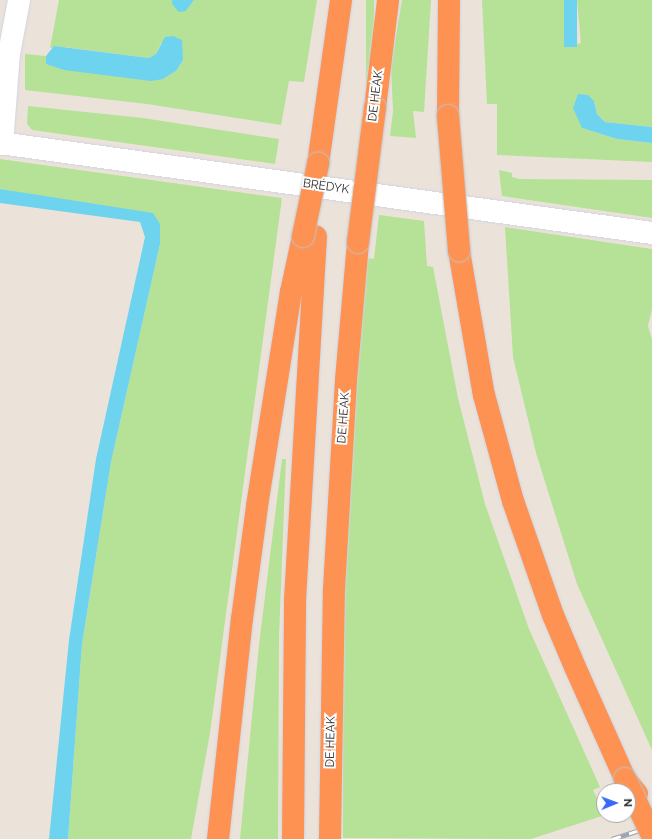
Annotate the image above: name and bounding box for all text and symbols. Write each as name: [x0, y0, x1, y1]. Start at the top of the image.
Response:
street label: DE HEAK: [366, 70, 386, 122]
street label: BRÉDYK: [302, 177, 350, 197]
street label: DE HEAK: [335, 392, 353, 444]
street label: DE HEAK: [323, 716, 339, 768]
north arrow: [596, 783, 636, 823]
text: N: [621, 798, 634, 807]

